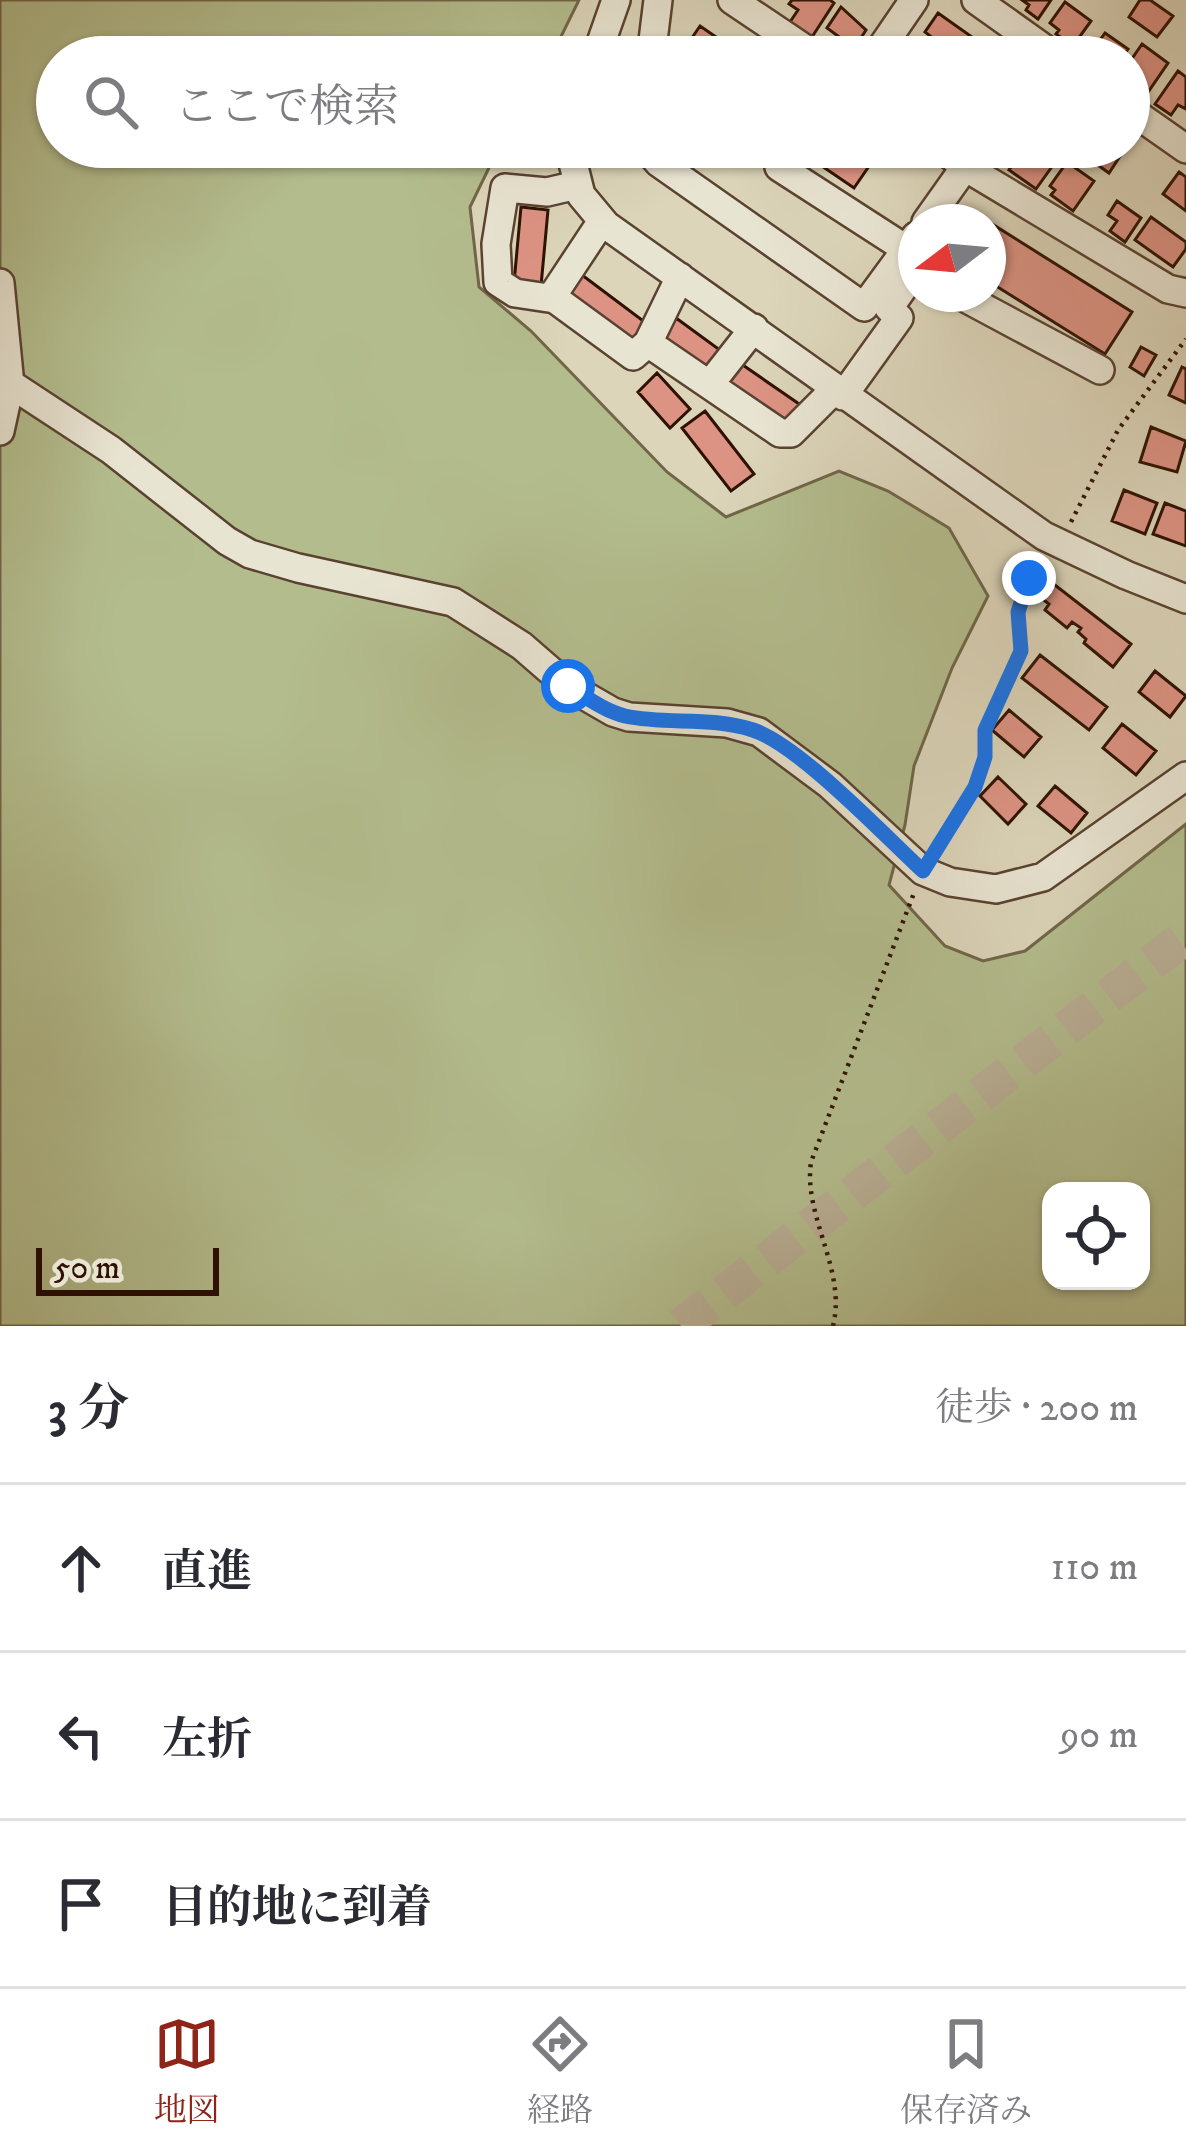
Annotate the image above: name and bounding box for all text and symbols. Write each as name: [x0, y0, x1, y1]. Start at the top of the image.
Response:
search box: [36, 36, 1150, 168]
icon: search: [78, 69, 144, 135]
text: ここで検索: [174, 80, 399, 136]
north arrow: [898, 204, 1006, 312]
route end: [1002, 551, 1056, 605]
route start: [541, 659, 595, 713]
map controls: [1042, 1182, 1150, 1290]
button: locate: [1042, 1182, 1150, 1290]
scale bar: [36, 1242, 219, 1295]
text: 50 m: [54, 1248, 120, 1289]
text: 3 分: [48, 1378, 129, 1442]
text: 徒歩 · 200 m: [935, 1384, 1138, 1433]
icon: ahead: [48, 1535, 114, 1601]
text: 110 m: [1051, 1543, 1138, 1592]
text: 直進: [162, 1545, 252, 1601]
icon: left: [48, 1703, 114, 1769]
text: 90 m: [1060, 1711, 1138, 1760]
text: 左折: [162, 1713, 252, 1769]
icon: arrive: [48, 1871, 114, 1937]
text: 目的地に到着: [162, 1881, 432, 1937]
tab: 地図: [154, 2011, 220, 2132]
tab: 経路: [527, 2011, 593, 2132]
tab: 保存済み: [900, 2011, 1032, 2132]

